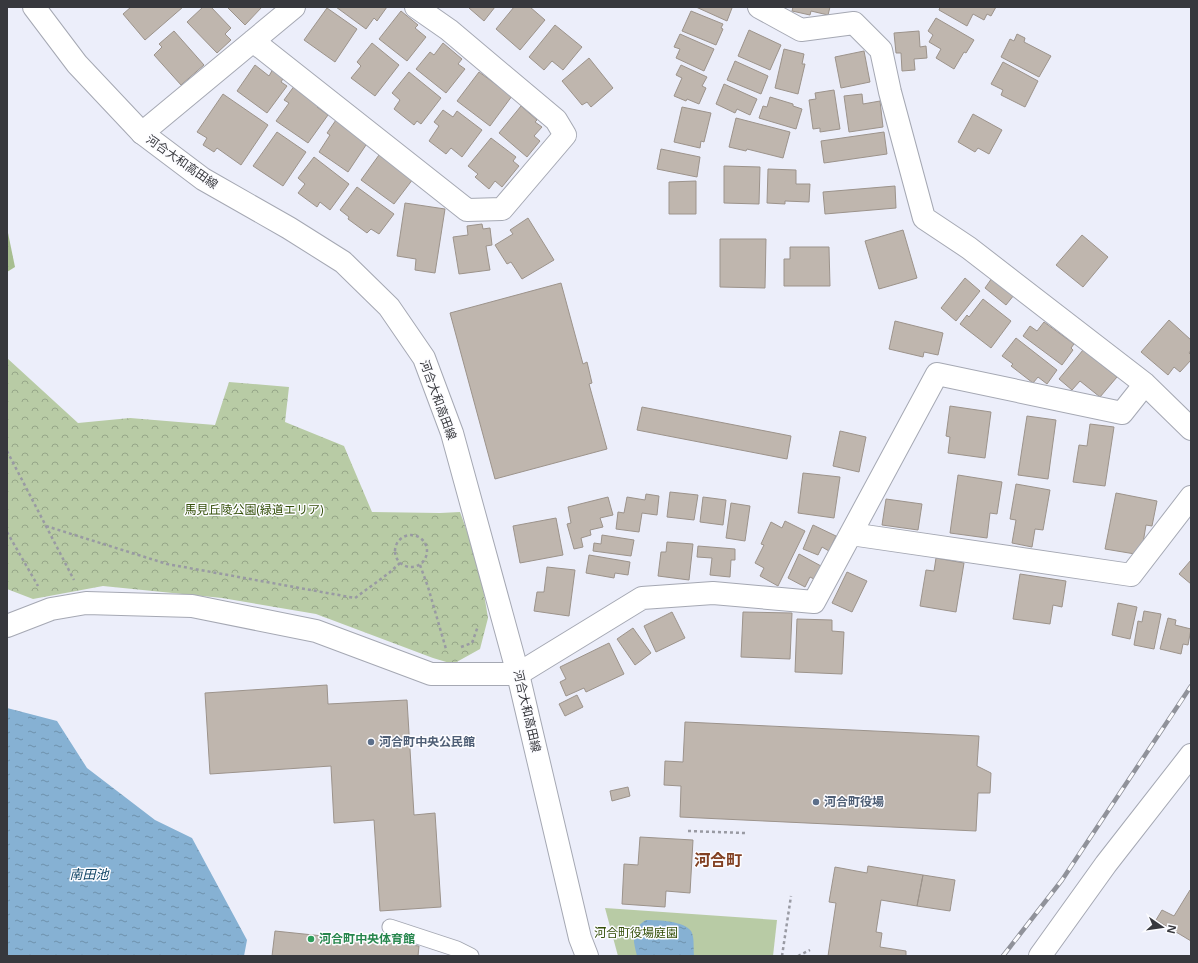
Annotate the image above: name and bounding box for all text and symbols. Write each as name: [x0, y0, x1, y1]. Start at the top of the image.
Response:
street label: 河合大和高田線: [143, 131, 222, 193]
street label: 河合大和高田線: [416, 357, 461, 442]
park label: 馬見丘陵公園(緑道エリア): [184, 501, 324, 518]
street label: 河合大和高田線: [510, 668, 545, 754]
place label: 河合町中央公民館: [379, 733, 475, 750]
marker: 河合町中央公民館: [366, 737, 376, 747]
place label: 河合町役場: [824, 793, 884, 810]
marker: 河合町役場: [811, 797, 821, 807]
district label: 河合町: [694, 849, 742, 871]
water label: 南田池: [69, 865, 110, 883]
north arrow: [1142, 907, 1182, 947]
text: N: [1164, 923, 1181, 935]
park label: 河合町役場庭園: [594, 924, 678, 941]
place label: 河合町中央体育館: [319, 930, 415, 947]
marker: 河合町中央体育館: [306, 934, 316, 944]

